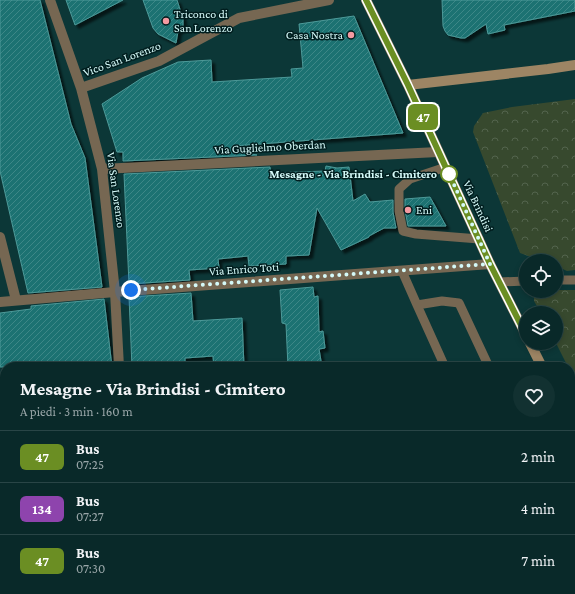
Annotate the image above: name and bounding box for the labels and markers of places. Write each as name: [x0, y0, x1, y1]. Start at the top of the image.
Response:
place label: Triconco di San Lorenzo: [174, 7, 233, 35]
marker: Triconco di San Lorenzo: [161, 16, 171, 26]
place label: Casa Nostra: [286, 28, 343, 42]
marker: Casa Nostra: [346, 30, 356, 40]
marker: Mesagne - Via Brindisi - Cimitero: [440, 165, 458, 183]
place label: Mesagne - Via Brindisi - Cimitero: [269, 167, 437, 181]
place label: Eni: [416, 203, 432, 217]
marker: Eni: [403, 205, 413, 215]

